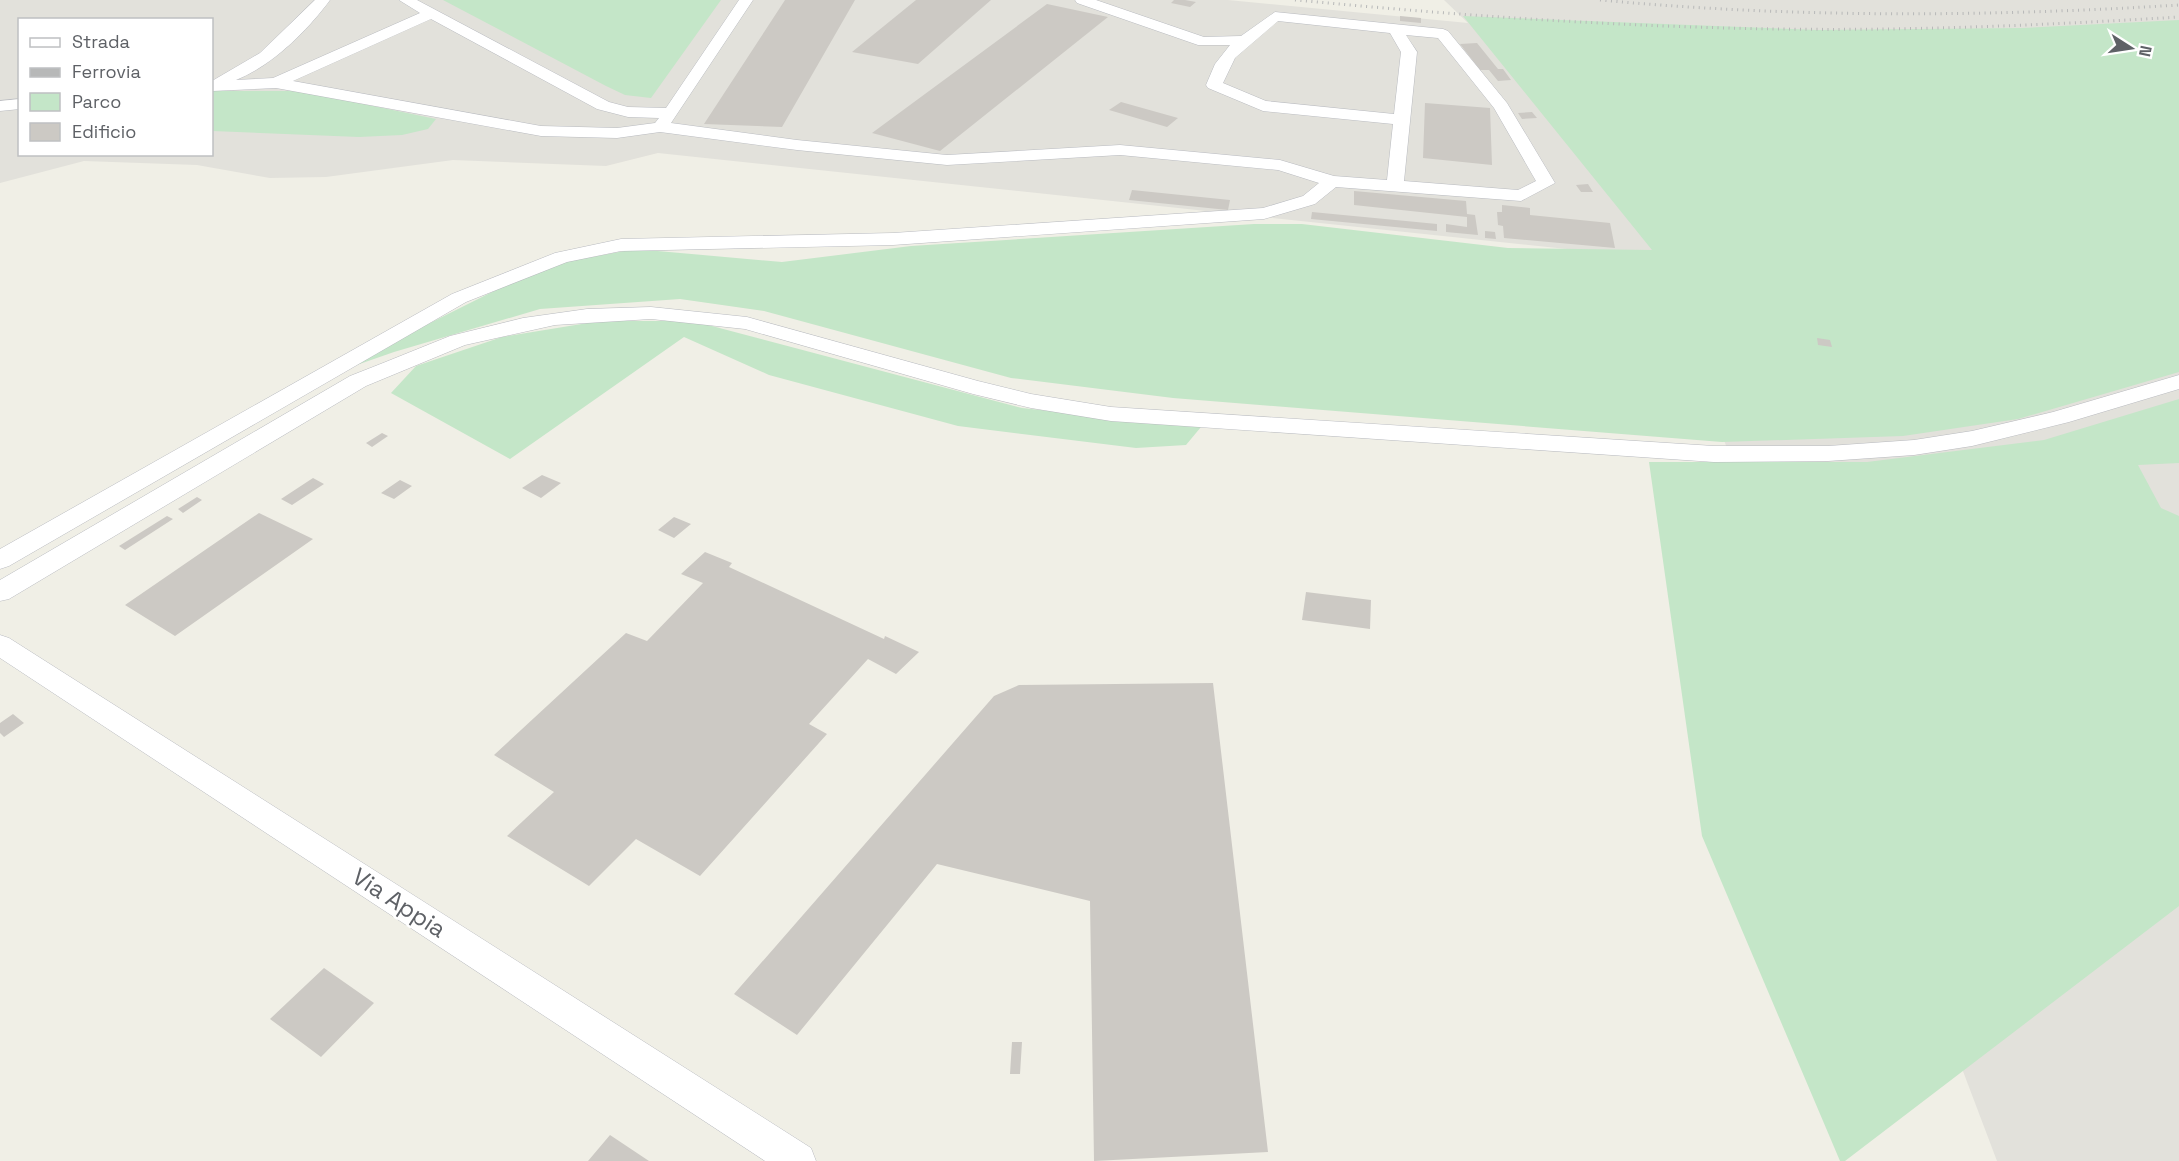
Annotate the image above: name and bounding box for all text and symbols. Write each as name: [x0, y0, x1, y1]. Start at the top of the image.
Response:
legend: [18, 18, 213, 156]
north arrow: [2101, 18, 2161, 78]
text: Strada: [72, 30, 130, 53]
text: N: [2134, 44, 2157, 58]
text: Ferrovia: [72, 60, 141, 83]
text: Parco: [72, 90, 121, 113]
text: Edificio: [72, 120, 136, 143]
street label: Via Appia: [346, 861, 452, 945]

